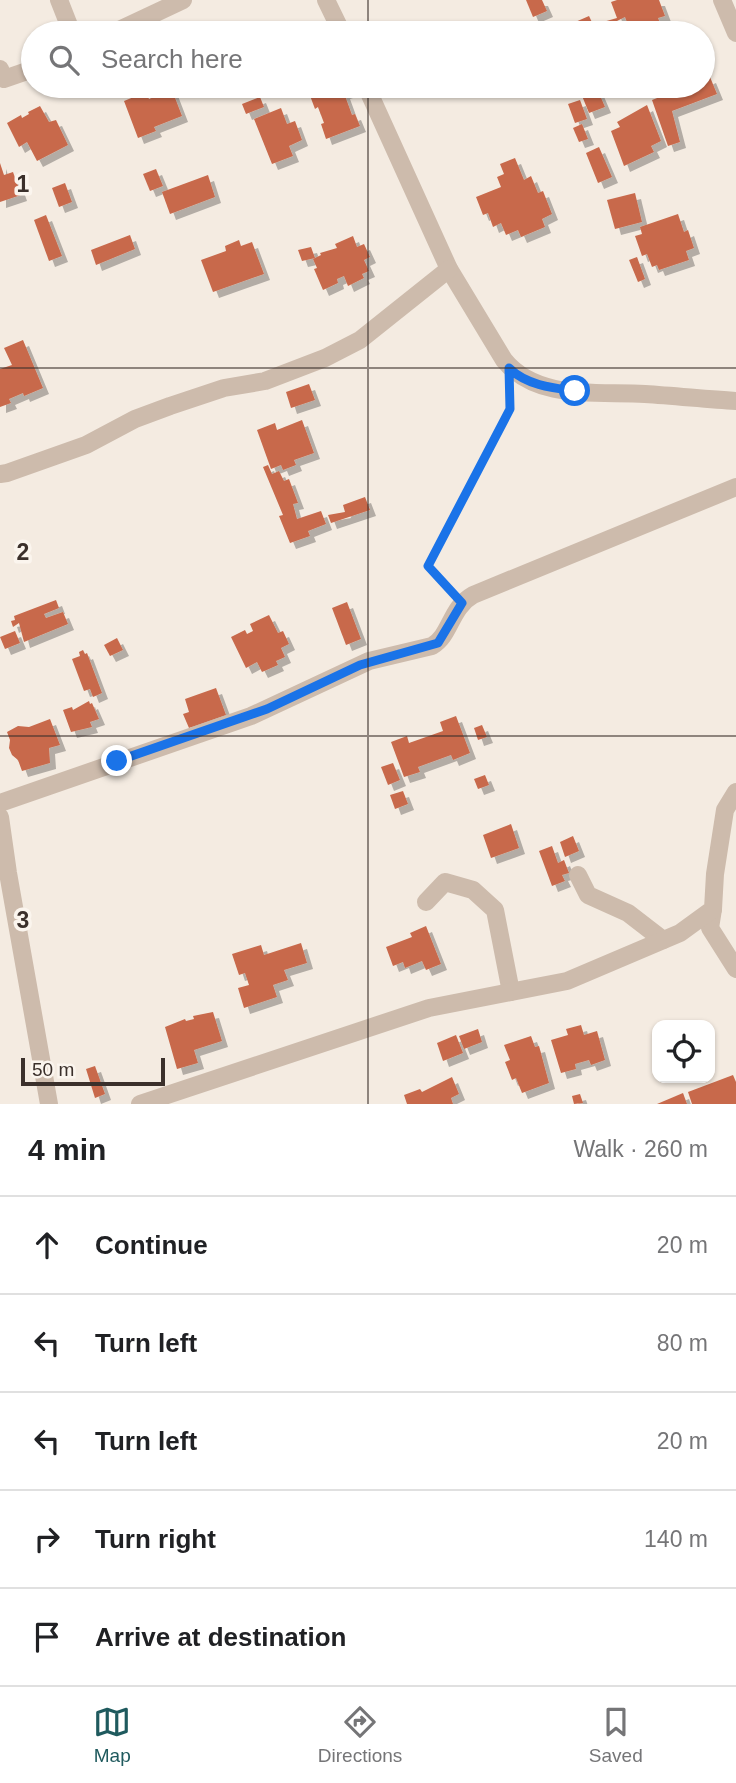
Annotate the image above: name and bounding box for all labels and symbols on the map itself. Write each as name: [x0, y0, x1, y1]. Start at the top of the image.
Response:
text: 1: [17, 171, 30, 197]
route start: [559, 375, 590, 406]
text: 2: [17, 539, 29, 565]
route end: [101, 745, 132, 776]
text: 3: [17, 907, 29, 933]
scale bar: [21, 1055, 164, 1087]

